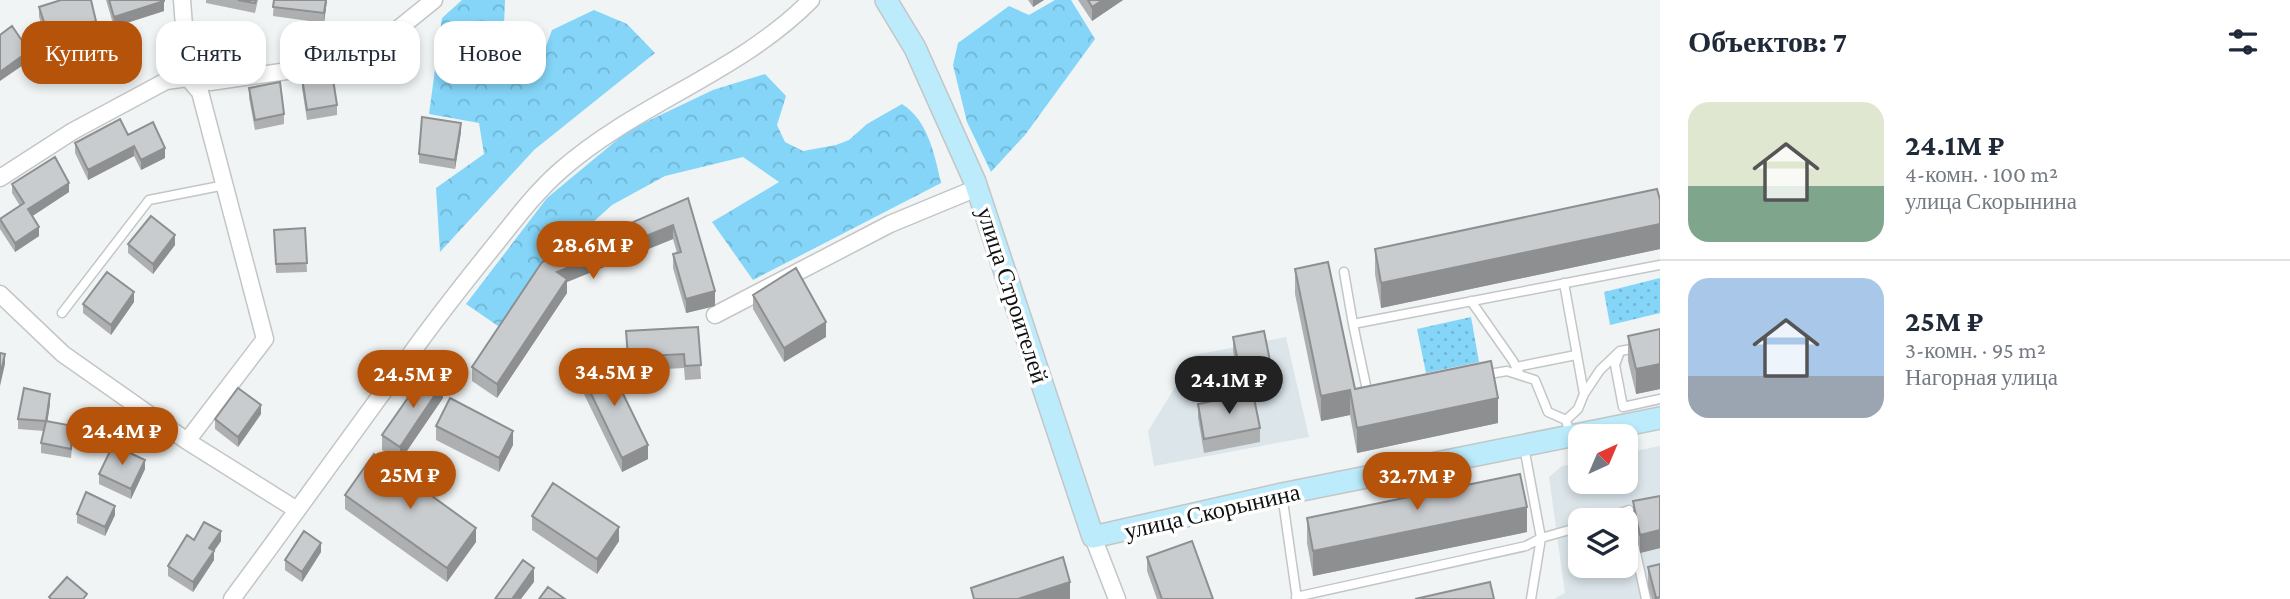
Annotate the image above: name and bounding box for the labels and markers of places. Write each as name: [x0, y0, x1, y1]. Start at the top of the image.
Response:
pin: 28.6M ₽: [528, 222, 658, 281]
pin: 34.5M ₽: [549, 348, 679, 408]
pin: 24.5M ₽: [348, 350, 478, 410]
pin: 24.1M ₽: [1164, 356, 1294, 416]
pin: 24.4M ₽: [57, 407, 187, 467]
pin: 25M ₽: [361, 452, 459, 511]
pin: 32.7M ₽: [1352, 452, 1482, 512]

